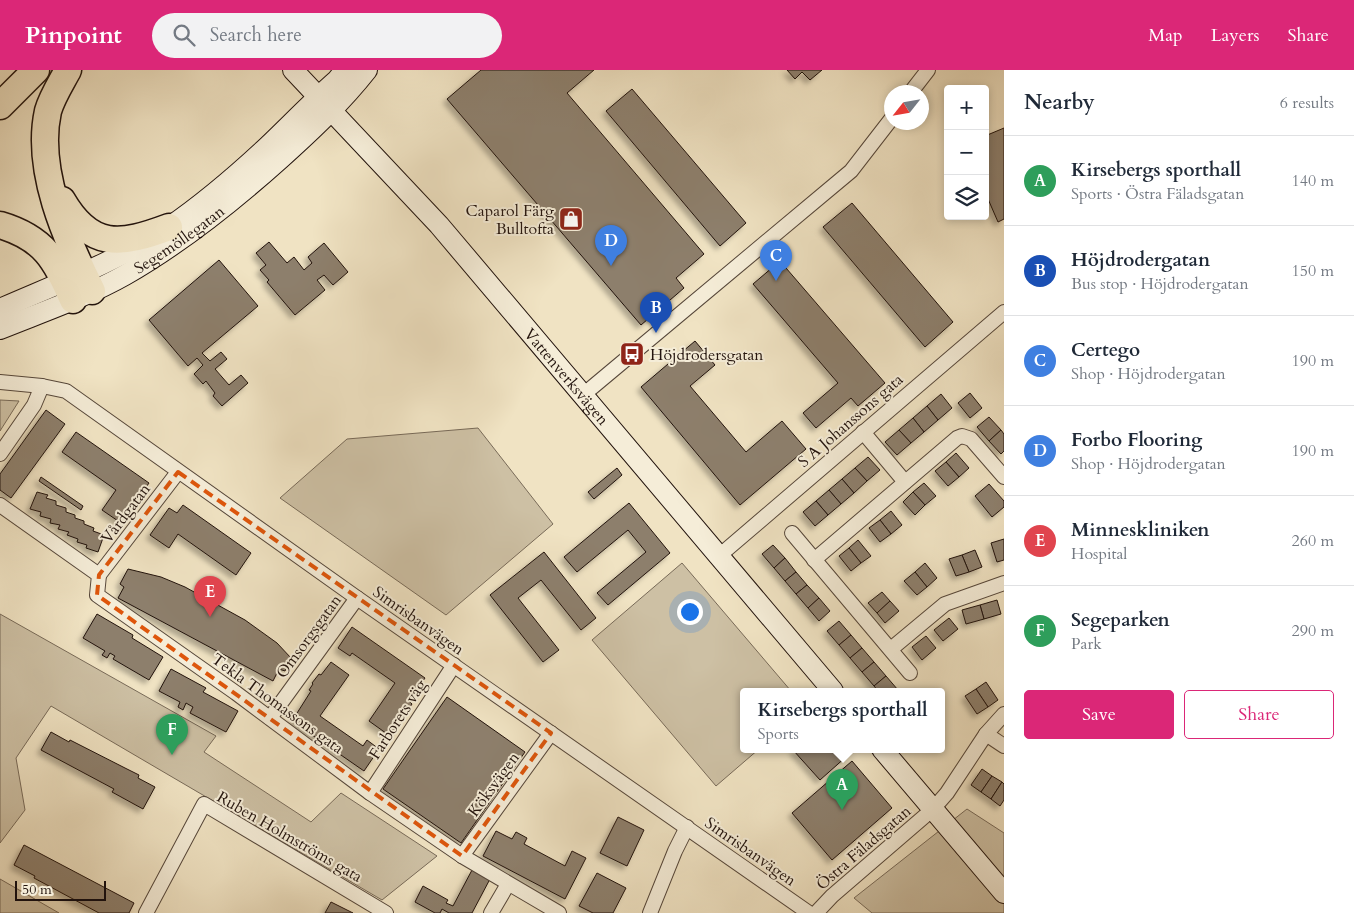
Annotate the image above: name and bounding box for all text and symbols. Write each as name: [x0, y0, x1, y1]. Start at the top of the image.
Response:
search box: [152, 13, 502, 58]
text: Pinpoint: [25, 19, 122, 52]
icon: search: [170, 21, 198, 49]
text: Search here: [210, 22, 302, 48]
text: Map: [1148, 23, 1183, 48]
text: Layers: [1211, 23, 1260, 48]
text: Share: [1288, 23, 1329, 48]
north arrow: [884, 85, 929, 130]
map controls: [944, 85, 989, 220]
button: +: [944, 85, 989, 130]
text: Nearby: [1024, 88, 1095, 117]
text: 6 results: [1280, 92, 1334, 114]
button: −: [944, 130, 989, 175]
text: Kirsebergs sporthall: [1071, 157, 1241, 183]
text: A: [1034, 170, 1046, 192]
text: 140 m: [1292, 170, 1334, 192]
button: layers: [944, 175, 989, 220]
text: Sports · Östra Fäladsgatan: [1071, 183, 1244, 205]
street label: Segemöllegatan: [130, 200, 229, 279]
place label: Caparol Färg Bulltofta: [466, 200, 554, 240]
shop icon: Caparol Färg Bulltofta: [558, 206, 584, 232]
pin: D: [595, 225, 627, 266]
pin: C: [760, 240, 792, 281]
text: Höjdrodergatan: [1071, 247, 1210, 273]
text: B: [1034, 260, 1046, 282]
text: 150 m: [1292, 260, 1334, 282]
text: Bus stop · Höjdrodergatan: [1071, 273, 1249, 295]
pin: B: [640, 292, 672, 333]
street label: Vattenverksvägen: [519, 324, 614, 430]
text: Certego: [1071, 337, 1140, 363]
bus stop icon: Höjdrodersgatan: [619, 341, 645, 367]
place label: Höjdrodersgatan: [650, 344, 763, 366]
text: C: [1034, 350, 1046, 372]
text: 190 m: [1292, 350, 1334, 372]
text: Shop · Höjdrodergatan: [1071, 363, 1226, 385]
street label: S A Johanssons gata: [793, 369, 908, 473]
text: Forbo Flooring: [1071, 427, 1202, 453]
text: D: [1033, 440, 1047, 462]
text: 190 m: [1292, 440, 1334, 462]
text: Shop · Höjdrodergatan: [1071, 453, 1226, 475]
street label: Vårdgatan: [96, 479, 156, 548]
text: Minneskliniken: [1071, 517, 1210, 543]
text: E: [1035, 530, 1045, 552]
text: 260 m: [1292, 530, 1334, 552]
text: Hospital: [1071, 543, 1127, 565]
pin: E: [194, 576, 226, 617]
street label: Simrisbanvägen: [368, 581, 468, 660]
street label: Omsorgsgatan: [271, 590, 347, 683]
your location: [677, 599, 703, 625]
text: Segeparken: [1071, 607, 1170, 633]
text: F: [1035, 620, 1045, 642]
text: 290 m: [1292, 620, 1334, 642]
text: Park: [1071, 633, 1102, 655]
street label: Tekla Thomassons gata: [207, 648, 348, 759]
street label: Farborets väg: [364, 675, 432, 764]
popup: [740, 688, 945, 753]
button: Save: [1024, 690, 1174, 739]
button: Share: [1184, 690, 1334, 739]
text: Kirsebergs sporthall: [757, 697, 928, 723]
pin: F: [156, 714, 188, 755]
text: Sports: [757, 723, 799, 745]
street label: Köksvägen: [463, 748, 525, 821]
pin: A: [826, 769, 858, 810]
street label: Ruben Holmströms gata: [213, 786, 366, 888]
street label: Östra Fäladsgatan: [811, 800, 916, 895]
street label: Simrisbanvägen: [700, 812, 800, 891]
scale bar: [15, 878, 106, 901]
text: 50 m: [22, 880, 52, 899]

